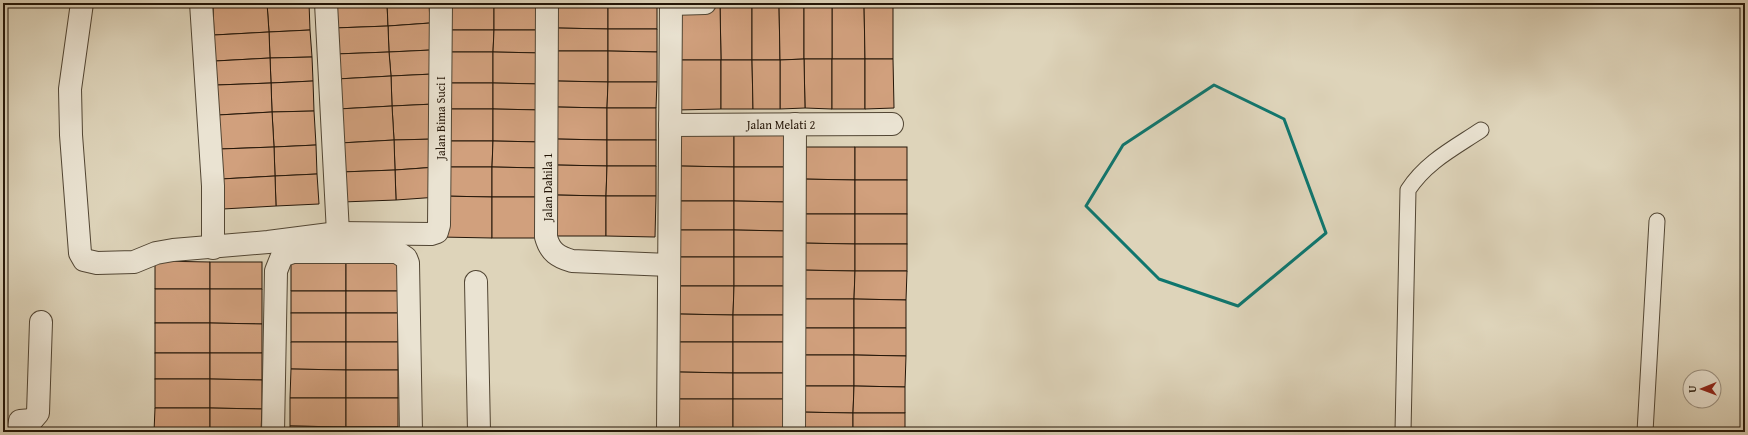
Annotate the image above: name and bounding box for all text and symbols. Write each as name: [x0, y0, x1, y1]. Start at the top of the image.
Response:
street label: Jalan Bima Suci I: [432, 76, 449, 162]
street label: Jalan Melati 2: [745, 116, 815, 133]
street label: Jalan Dahila 1: [539, 153, 556, 223]
north arrow: [1682, 369, 1722, 409]
text: U: [1684, 385, 1700, 393]

